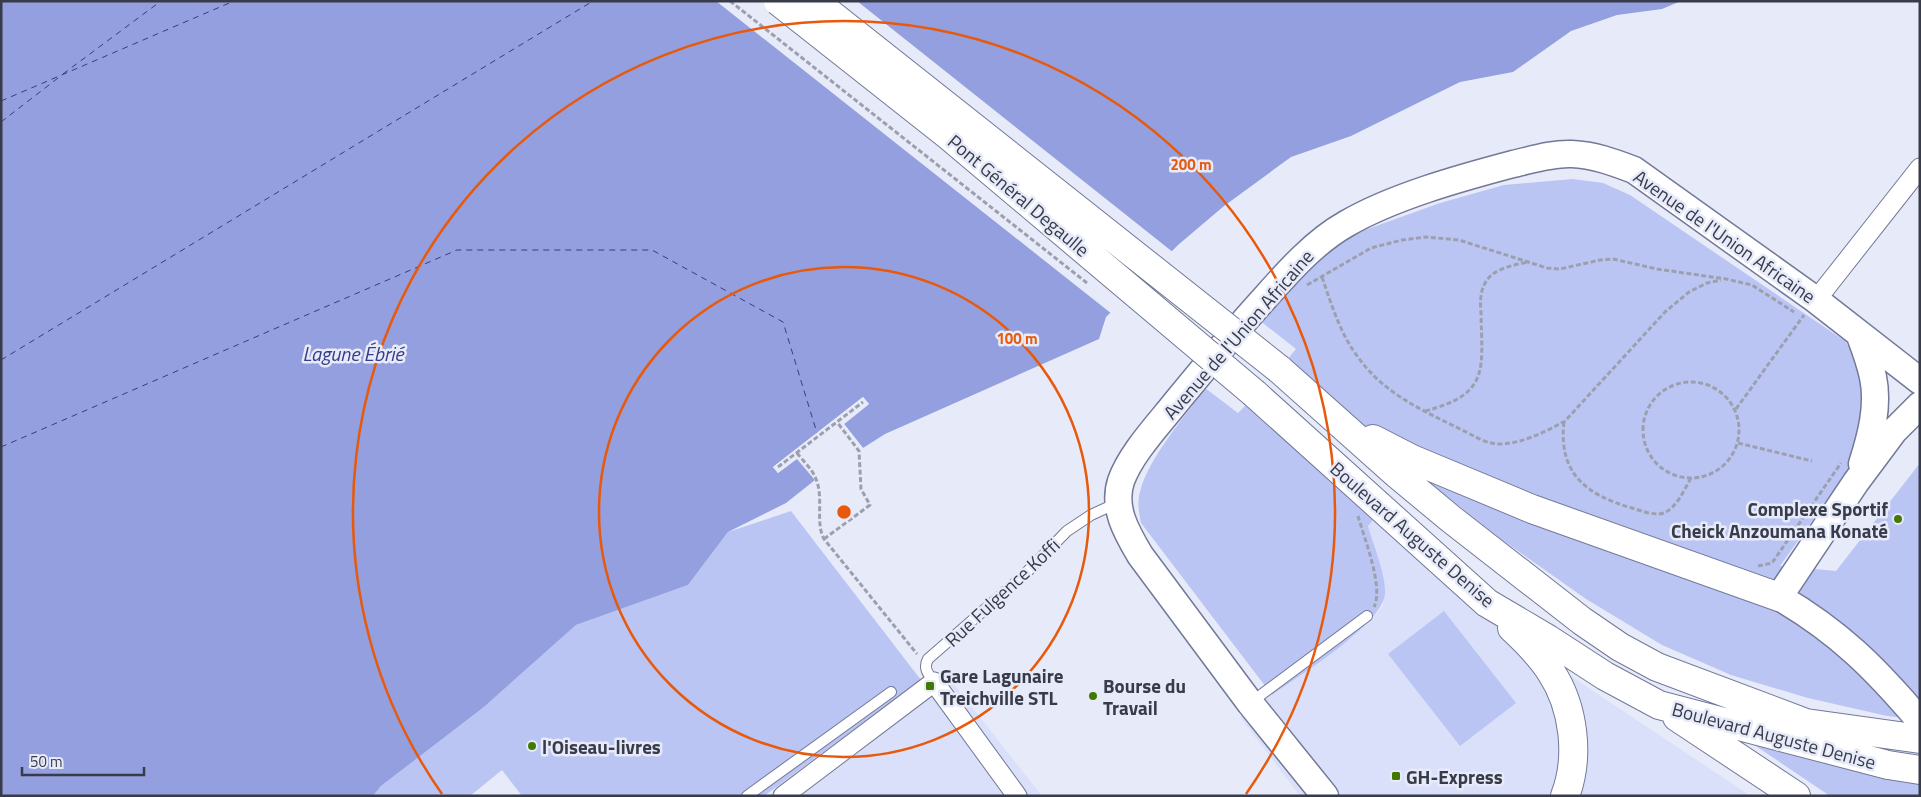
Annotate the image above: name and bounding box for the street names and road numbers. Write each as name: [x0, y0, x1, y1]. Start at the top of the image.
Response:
street label: Pont Général Degaulle: [942, 127, 1096, 263]
street label: Avenue de l'Union Africaine: [1628, 162, 1822, 310]
street label: Avenue de l'Union Africaine: [1156, 243, 1320, 425]
street label: Boulevard Auguste Denise: [1324, 454, 1502, 614]
street label: Rue Fulgence Koffi: [938, 531, 1066, 653]
street label: Boulevard Auguste Denise: [1669, 694, 1879, 776]

